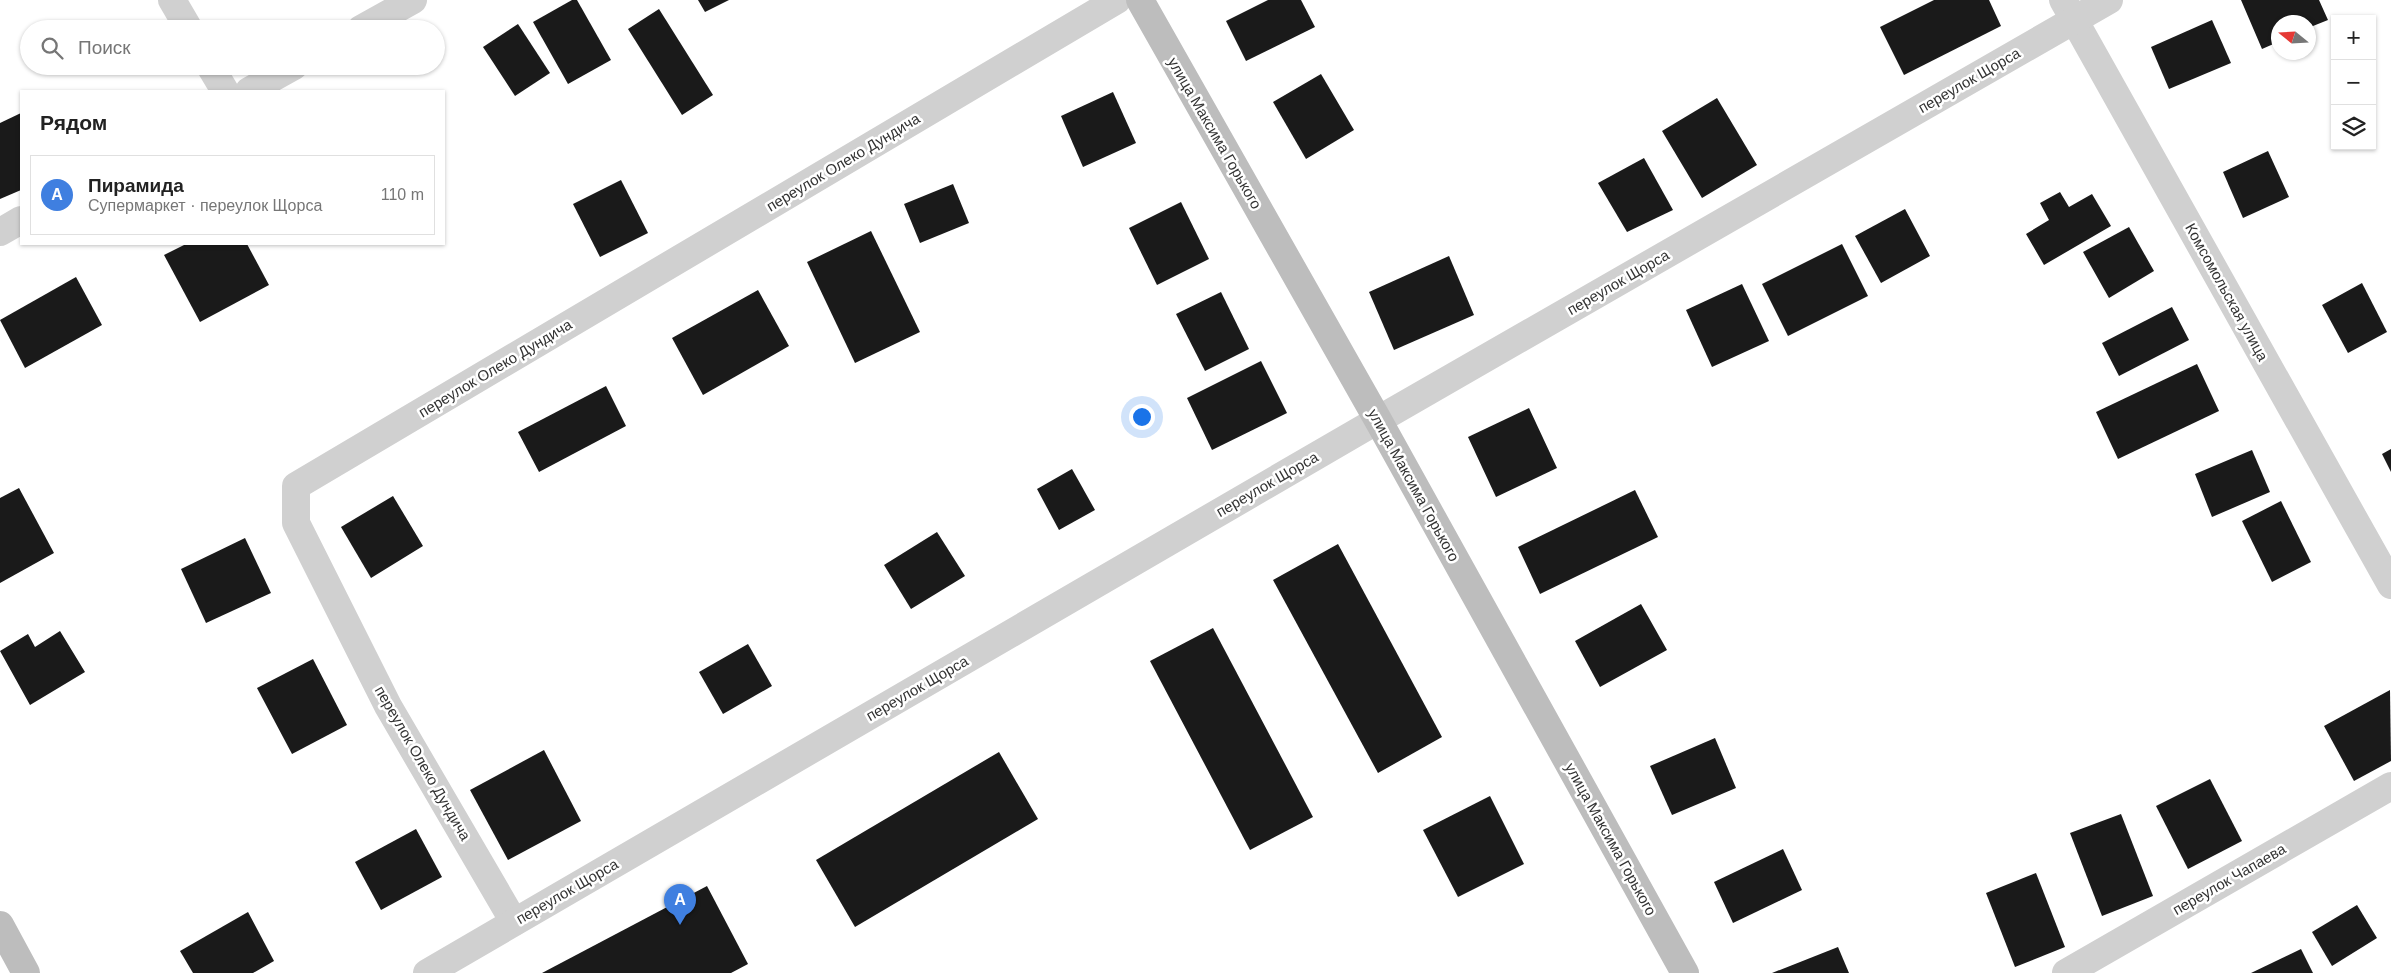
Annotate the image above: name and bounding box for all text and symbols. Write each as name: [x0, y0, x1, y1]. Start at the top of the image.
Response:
north arrow: [2271, 15, 2316, 60]
map controls: [2331, 15, 2376, 150]
button: +: [2331, 15, 2376, 60]
search box: [20, 20, 445, 75]
icon: search: [38, 34, 66, 62]
text: Поиск: [78, 37, 131, 58]
street label: переулок Щорса: [1915, 44, 2024, 116]
street label: улица Максима Горького: [1165, 54, 1265, 212]
button: −: [2331, 60, 2376, 105]
button: layers: [2331, 105, 2376, 150]
street label: переулок Олеко Дундича: [763, 109, 923, 214]
text: Рядом: [40, 111, 107, 134]
text: Пирамида: [88, 175, 184, 196]
text: A: [51, 186, 63, 203]
text: 110 m: [381, 186, 424, 203]
text: Супермаркет · переулок Щорса: [88, 197, 322, 214]
street label: Комсомольская улица: [2182, 220, 2272, 364]
street label: переулок Щорса: [1564, 246, 1673, 318]
street label: переулок Олеко Дундича: [415, 315, 575, 420]
your location: [1129, 404, 1155, 430]
street label: улица Максима Горького: [1365, 406, 1463, 564]
street label: переулок Щорса: [1213, 448, 1322, 520]
street label: переулок Щорса: [863, 652, 972, 724]
street label: переулок Олеко Дундича: [372, 683, 475, 844]
street label: улица Максима Горького: [1562, 760, 1660, 918]
street label: переулок Чапаева: [2170, 839, 2289, 918]
street label: переулок Щорса: [513, 855, 622, 927]
pin: A: [664, 884, 696, 925]

